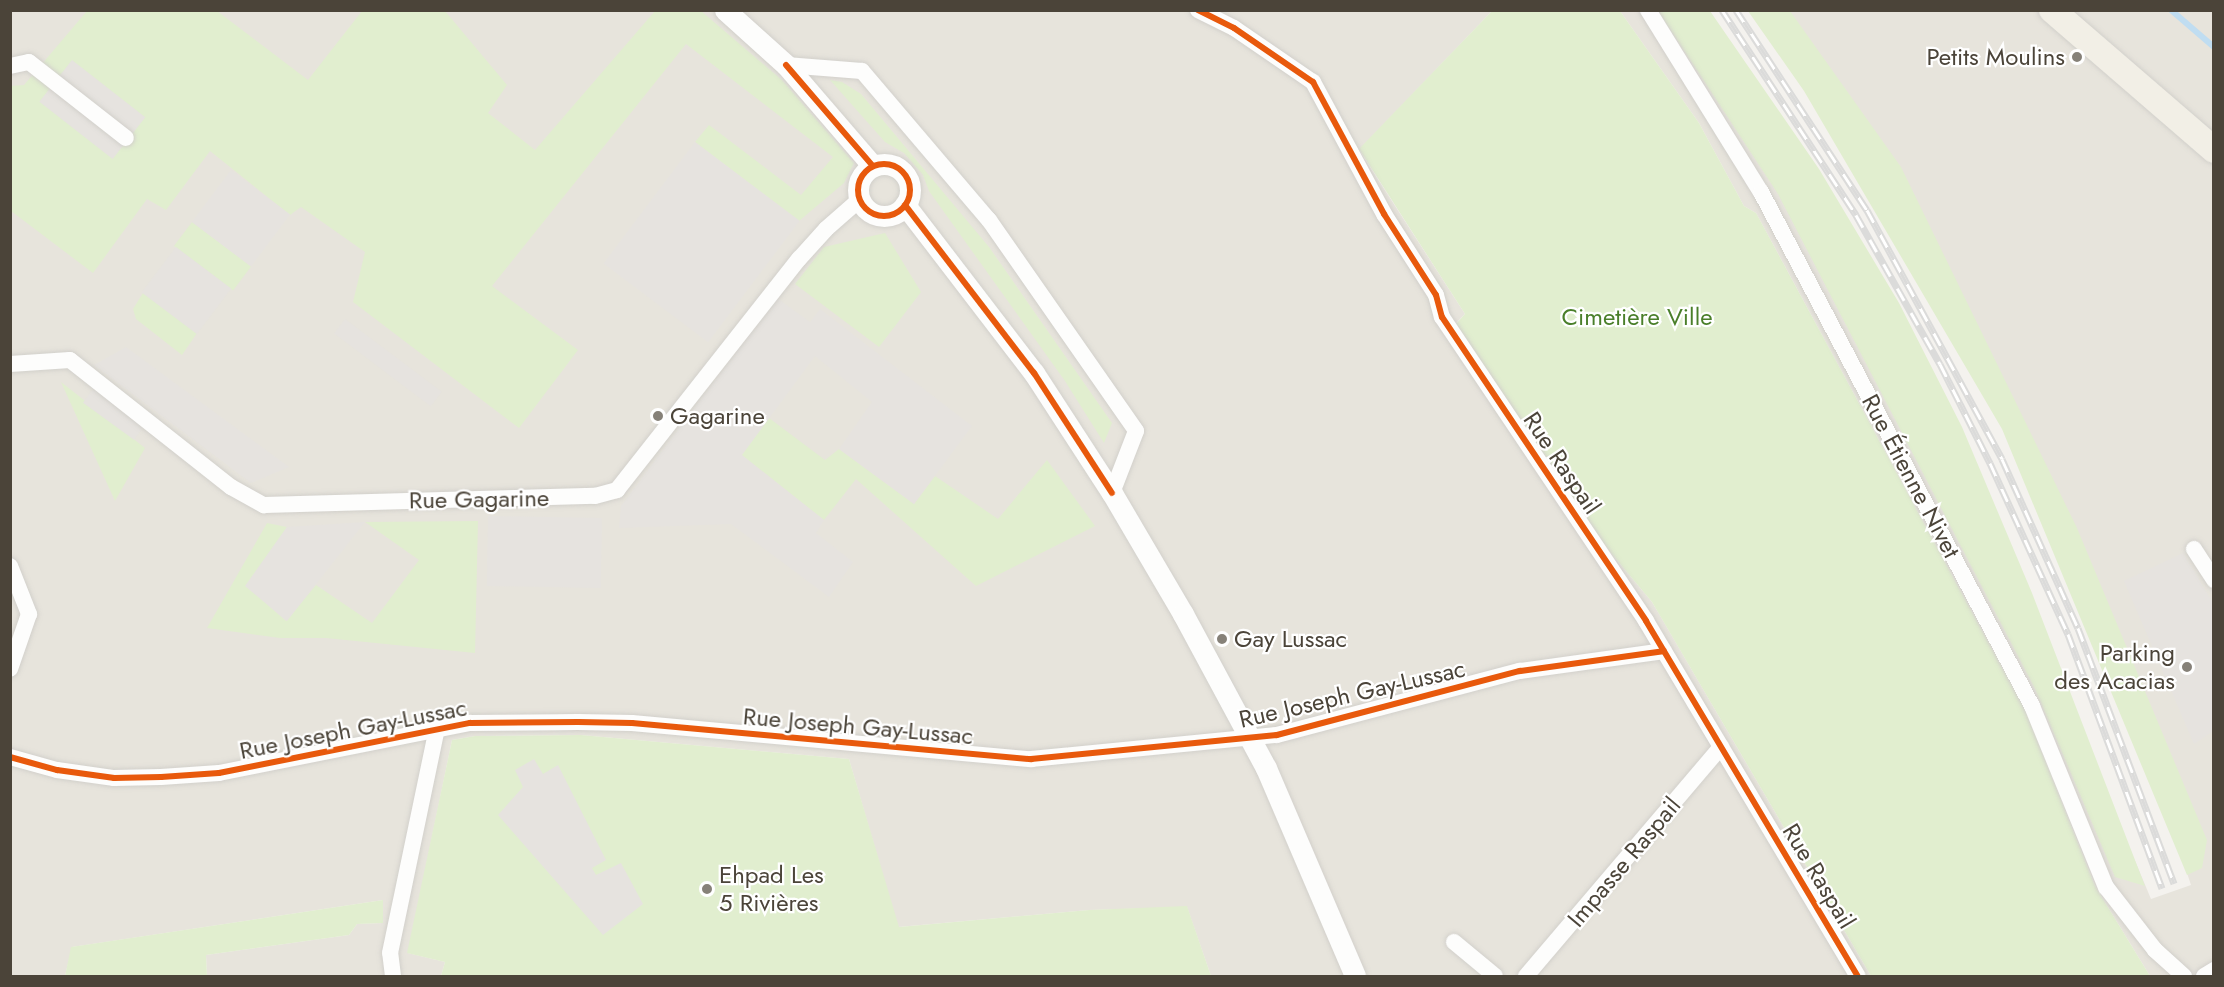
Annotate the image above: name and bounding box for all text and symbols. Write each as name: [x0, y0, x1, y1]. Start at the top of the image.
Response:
place label: Petits Moulins: [1926, 43, 2065, 71]
marker: Petits Moulins: [2070, 50, 2084, 64]
park label: Cimetière Ville: [1561, 303, 1713, 331]
street label: Rue Étienne Nivet: [1856, 389, 1966, 563]
place label: Gagarine: [670, 402, 765, 430]
street label: Rue Raspail: [1517, 406, 1607, 520]
marker: Gagarine: [651, 409, 665, 423]
street label: Rue Gagarine: [409, 483, 549, 515]
place label: Gay Lussac: [1234, 625, 1347, 653]
marker: Gay Lussac: [1215, 632, 1229, 646]
place label: Parking des Acacias: [2054, 639, 2175, 695]
street label: Rue Joseph Gay-Lussac: [1236, 654, 1468, 734]
marker: Parking des Acacias: [2180, 660, 2194, 674]
street label: Rue Joseph Gay-Lussac: [237, 693, 469, 765]
street label: Rue Joseph Gay-Lussac: [742, 702, 974, 750]
street label: Impasse Raspail: [1561, 791, 1687, 933]
street label: Rue Raspail: [1776, 818, 1862, 934]
place label: Ehpad Les 5 Rivières: [719, 861, 824, 917]
marker: Ehpad Les 5 Rivières: [700, 882, 714, 896]

